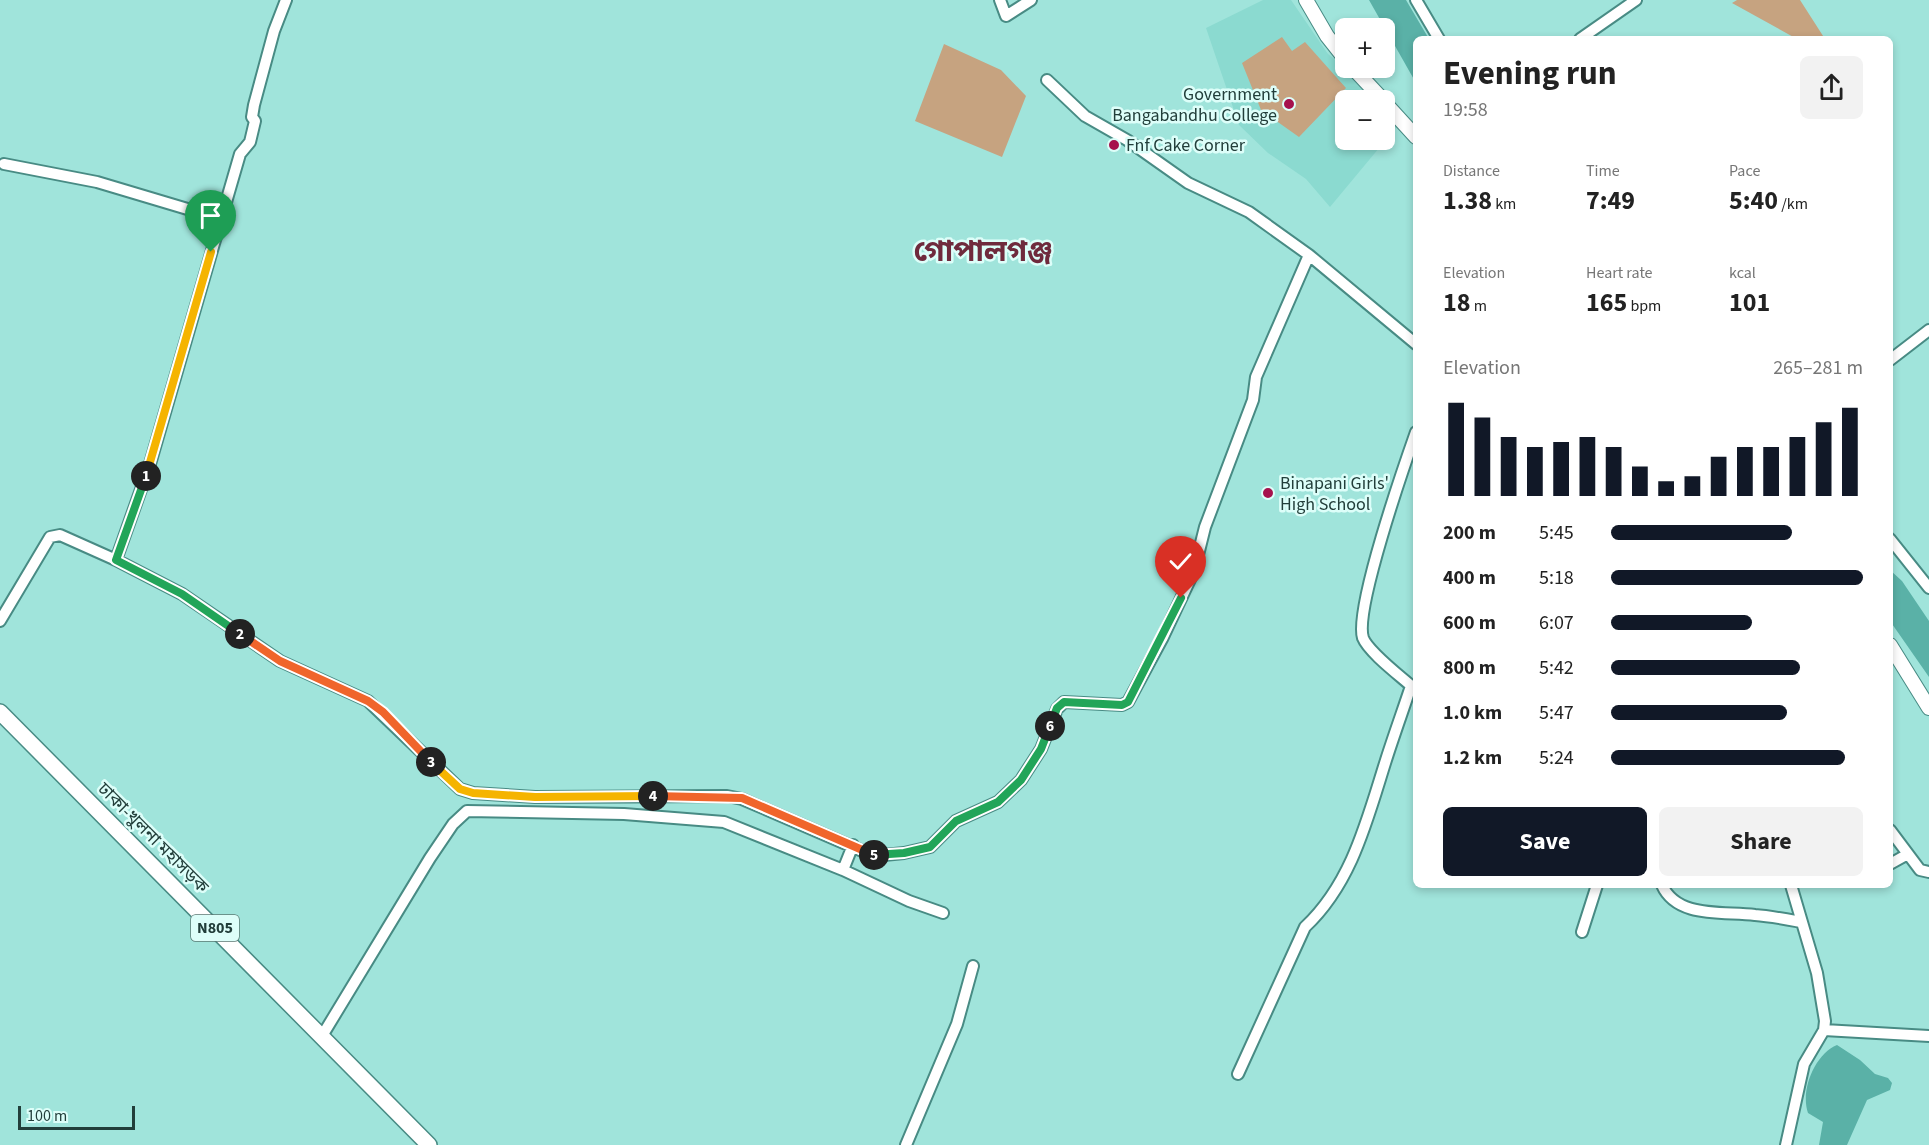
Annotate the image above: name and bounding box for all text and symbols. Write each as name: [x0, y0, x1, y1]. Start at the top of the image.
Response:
map controls: [1335, 18, 1395, 150]
button: +: [1335, 18, 1395, 78]
text: Evening run: [1443, 50, 1617, 97]
button: share: [1800, 56, 1863, 119]
place label: Government Bangabandhu College: [1112, 82, 1277, 128]
button: −: [1335, 90, 1395, 150]
text: 19:58: [1443, 96, 1488, 124]
marker: Government Bangabandhu College: [1282, 97, 1296, 111]
place label: Fnf Cake Corner: [1126, 133, 1246, 158]
marker: Fnf Cake Corner: [1107, 138, 1121, 152]
text: Distance: [1443, 160, 1500, 182]
text: Time: [1586, 160, 1620, 182]
text: Pace: [1729, 160, 1760, 182]
text: 1.38: [1443, 182, 1492, 219]
text: 7:49: [1586, 182, 1635, 219]
text: 5:40: [1729, 182, 1778, 219]
pin: [185, 190, 236, 252]
text: km: [1492, 193, 1516, 215]
text: /km: [1778, 193, 1808, 215]
icon: arrive: [194, 199, 227, 232]
district label: গোপালগঞ্জ: [913, 230, 1053, 273]
text: Elevation: [1443, 262, 1505, 284]
text: Heart rate: [1586, 262, 1653, 284]
text: kcal: [1729, 262, 1756, 284]
text: 18: [1443, 284, 1470, 321]
text: 165: [1586, 284, 1627, 321]
text: 101: [1729, 284, 1770, 321]
text: m: [1470, 295, 1487, 317]
text: bpm: [1627, 295, 1661, 317]
text: Elevation: [1443, 354, 1521, 382]
text: 265–281 m: [1773, 354, 1863, 382]
pin: 1: [131, 461, 161, 491]
text: 1: [142, 465, 150, 487]
place label: Binapani Girls' High School: [1280, 471, 1389, 517]
marker: Binapani Girls' High School: [1261, 486, 1275, 500]
text: 200 m: [1443, 519, 1496, 547]
text: 5:45: [1539, 519, 1574, 547]
pin: [1155, 536, 1206, 598]
icon: check: [1164, 545, 1197, 578]
text: 400 m: [1443, 564, 1496, 592]
text: 5:18: [1539, 564, 1574, 592]
text: 600 m: [1443, 609, 1496, 637]
text: 6:07: [1539, 609, 1574, 637]
pin: 2: [225, 619, 255, 649]
text: 2: [236, 623, 244, 645]
text: 800 m: [1443, 654, 1496, 682]
text: 5:42: [1539, 654, 1574, 682]
text: 1.0 km: [1443, 699, 1502, 727]
text: 5:47: [1539, 699, 1574, 727]
pin: 6: [1035, 711, 1065, 741]
text: 6: [1046, 715, 1054, 737]
text: 1.2 km: [1443, 744, 1502, 772]
text: 5:24: [1539, 744, 1574, 772]
pin: 3: [416, 747, 446, 777]
text: 3: [427, 751, 435, 773]
street label: ঢাকা-খুলনা মহাসড়ক: [91, 776, 214, 899]
pin: 4: [638, 781, 668, 811]
text: 4: [649, 785, 657, 807]
button: Save: [1443, 807, 1647, 876]
button: Share: [1659, 807, 1863, 876]
pin: 5: [859, 840, 889, 870]
text: 5: [870, 844, 878, 866]
road number: N805: [191, 915, 239, 941]
scale bar: [18, 1103, 135, 1130]
text: 100 m: [27, 1105, 67, 1127]

